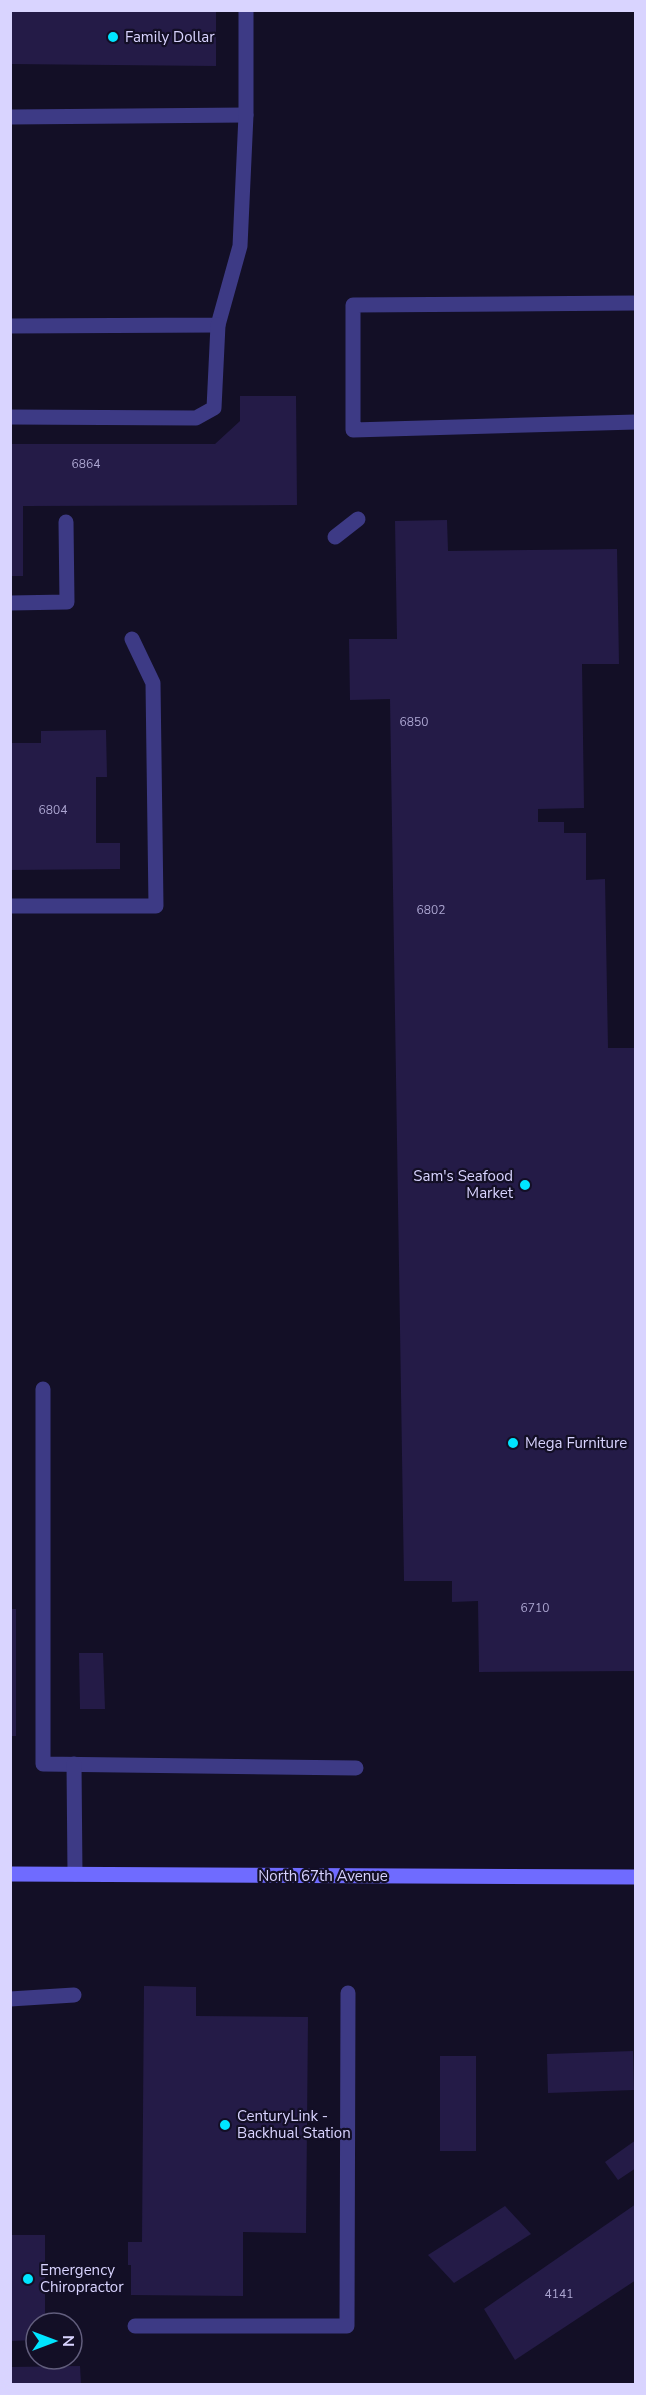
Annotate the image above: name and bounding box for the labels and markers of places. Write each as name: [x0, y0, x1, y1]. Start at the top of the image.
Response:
place label: Family Dollar: [125, 27, 215, 47]
marker: Family Dollar: [106, 30, 120, 44]
place label: Sam's Seafood Market: [413, 1166, 514, 1203]
marker: Sam's Seafood Market: [518, 1178, 532, 1192]
place label: Mega Furniture: [525, 1433, 627, 1453]
marker: Mega Furniture: [506, 1436, 520, 1450]
place label: CenturyLink - Backhual Station: [237, 2106, 351, 2143]
marker: CenturyLink - Backhual Station: [218, 2118, 232, 2132]
place label: Emergency Chiropractor: [40, 2260, 124, 2297]
marker: Emergency Chiropractor: [21, 2272, 35, 2286]

